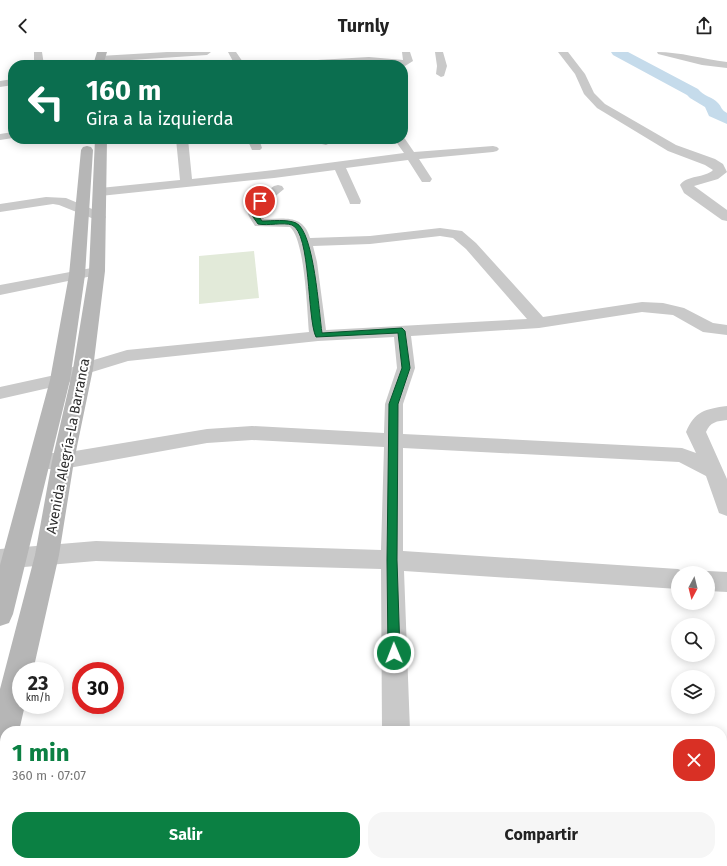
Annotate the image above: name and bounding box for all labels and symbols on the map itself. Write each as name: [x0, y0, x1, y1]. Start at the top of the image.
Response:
pin: [243, 184, 277, 218]
street label: Avenida Alegría-La Barranca: [43, 357, 93, 535]
north arrow: [671, 566, 715, 610]
position arrow: [373, 632, 415, 674]
speed limit sign: 30: [72, 662, 124, 714]

